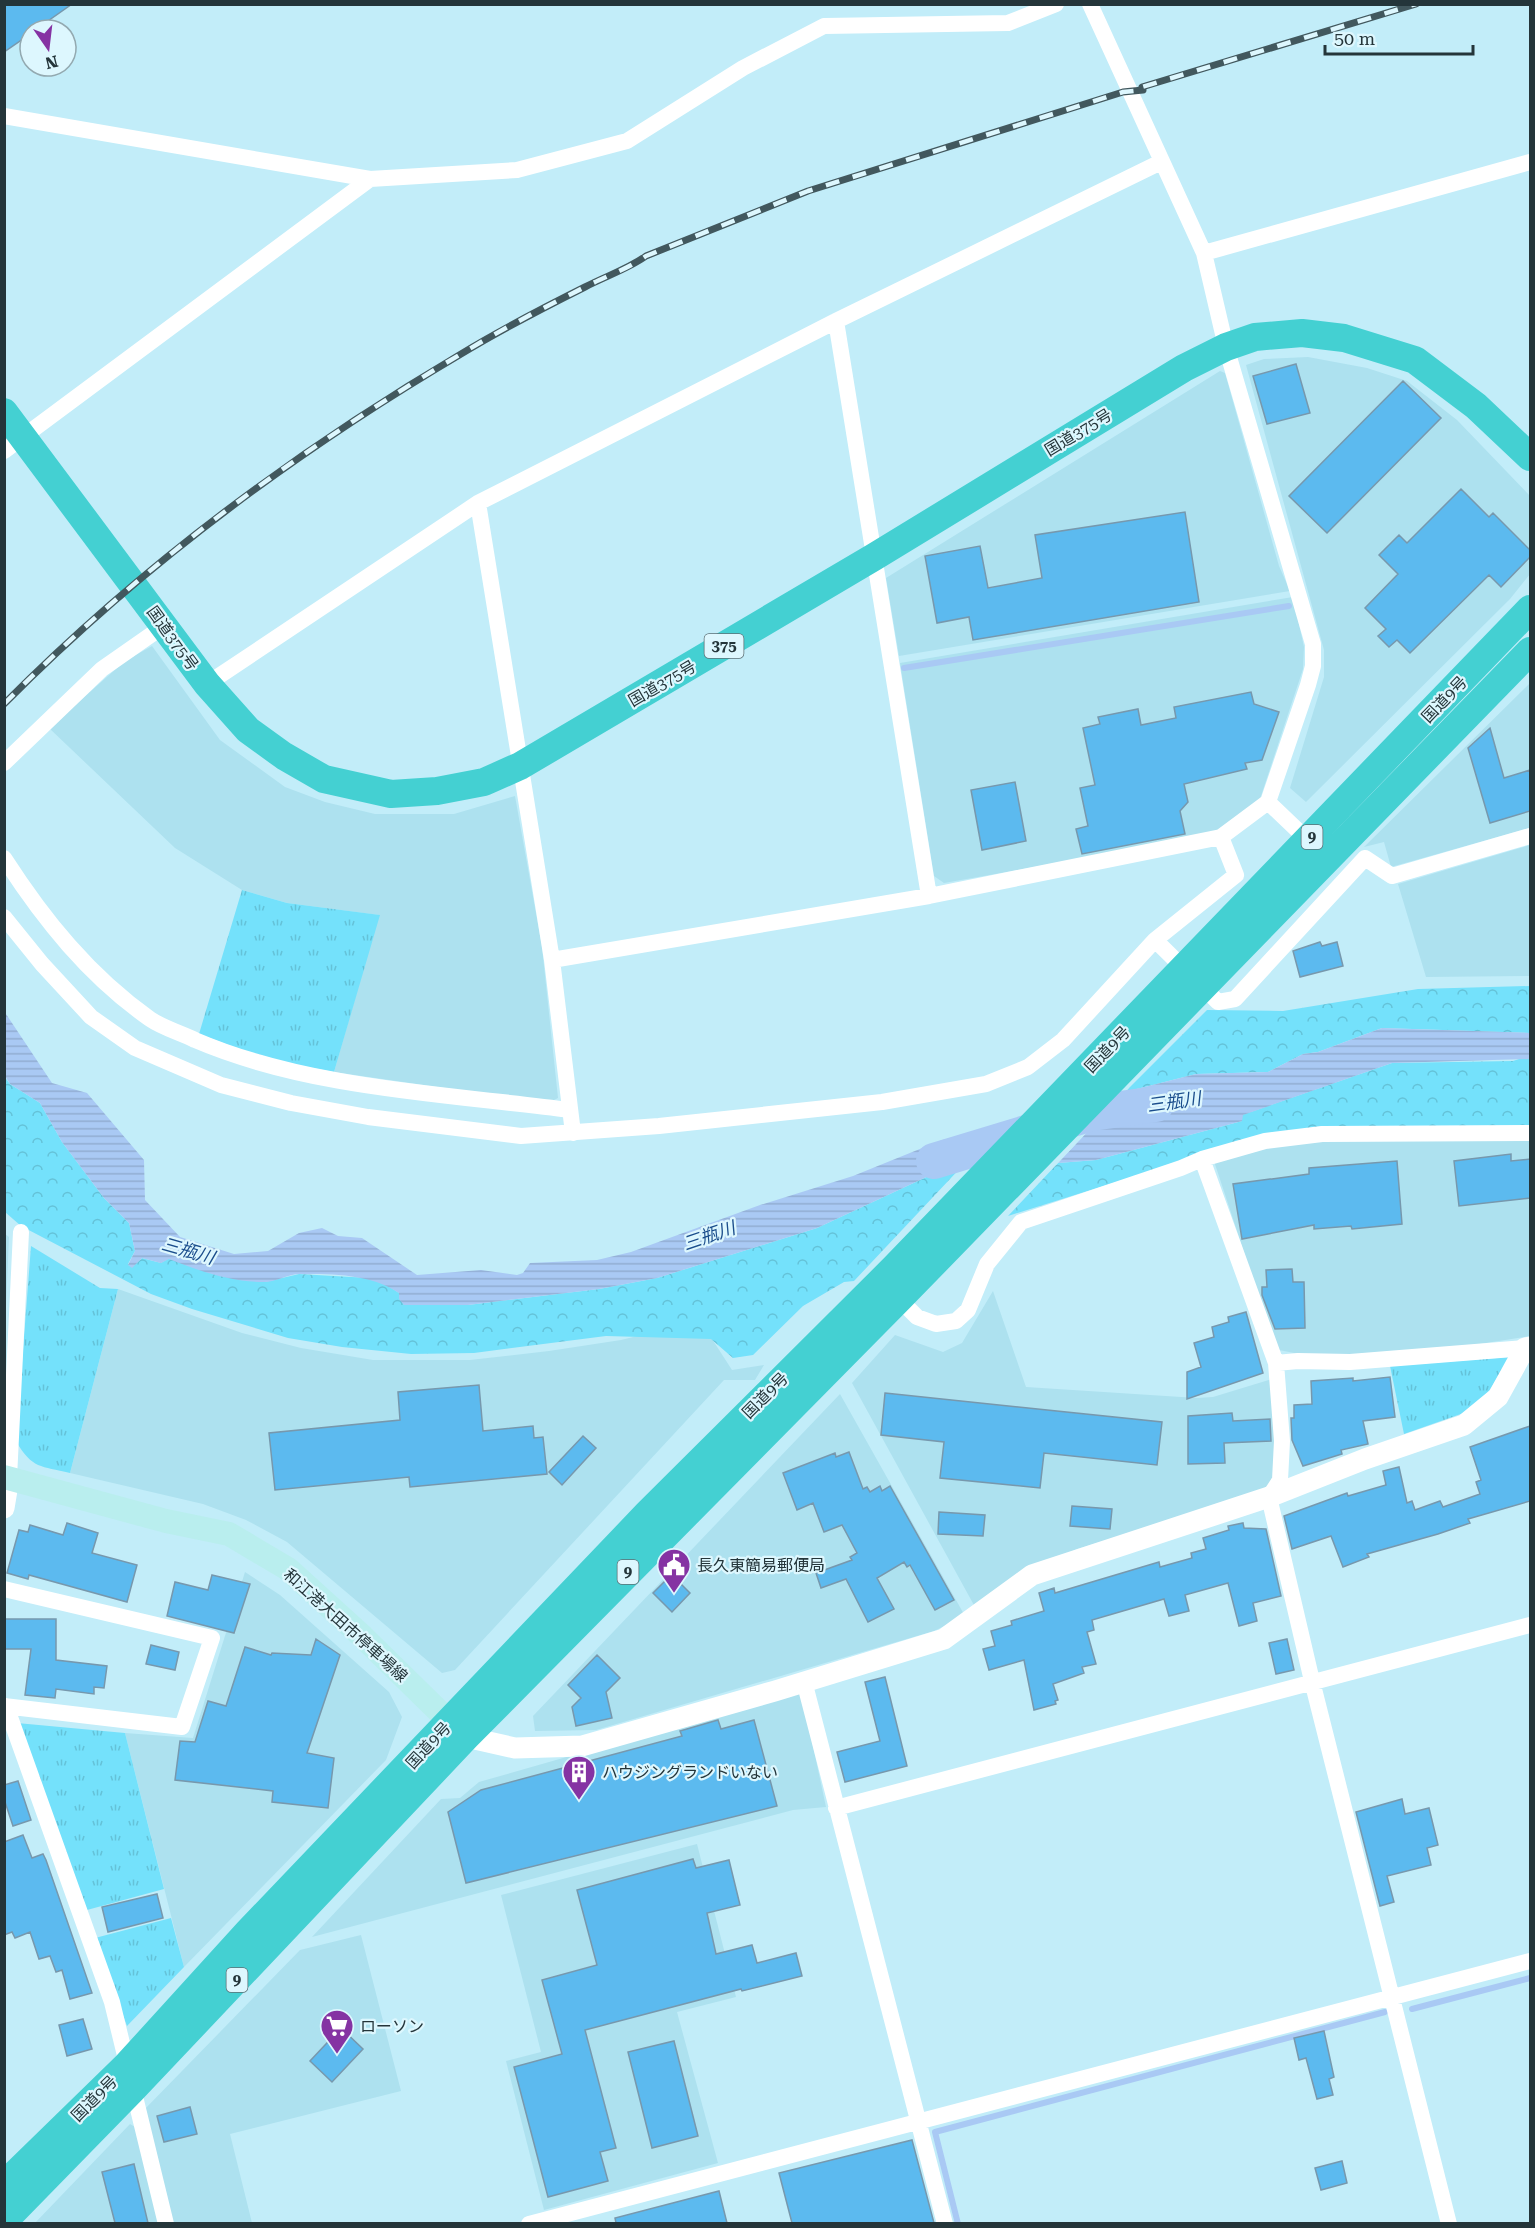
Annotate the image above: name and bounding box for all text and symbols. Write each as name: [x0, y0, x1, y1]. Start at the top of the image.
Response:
north arrow: [18, 18, 78, 78]
scale bar: [1325, 18, 1474, 56]
text: 50 m: [1334, 28, 1375, 49]
text: N: [43, 51, 60, 73]
street label: 国道375号: [1041, 405, 1115, 460]
street label: 国道375号: [143, 602, 202, 674]
road number: 375: [704, 634, 744, 658]
street label: 国道375号: [625, 656, 699, 710]
street label: 国道9号: [1418, 672, 1471, 726]
road number: 9: [1302, 825, 1322, 849]
street label: 国道9号: [1081, 1022, 1134, 1076]
water label: 三瓶川: [1146, 1087, 1204, 1116]
water label: 三瓶川: [680, 1216, 740, 1254]
water label: 三瓶川: [159, 1233, 219, 1269]
street label: 国道9号: [738, 1368, 792, 1422]
public building icon: 長久東簡易郵便局: [656, 1547, 692, 1594]
place label: 長久東簡易郵便局: [697, 1556, 825, 1575]
road number: 9: [618, 1560, 638, 1584]
street label: 和江港大田市停車場線: [280, 1565, 411, 1686]
street label: 国道9号: [402, 1718, 455, 1773]
building icon: ハウジングランドいない: [561, 1754, 597, 1801]
place label: ハウジングランドいない: [602, 1763, 778, 1782]
road number: 9: [226, 1968, 248, 1992]
supermarket icon: ローソン: [319, 2008, 355, 2055]
place label: ローソン: [360, 2017, 424, 2036]
street label: 国道9号: [67, 2071, 121, 2125]

